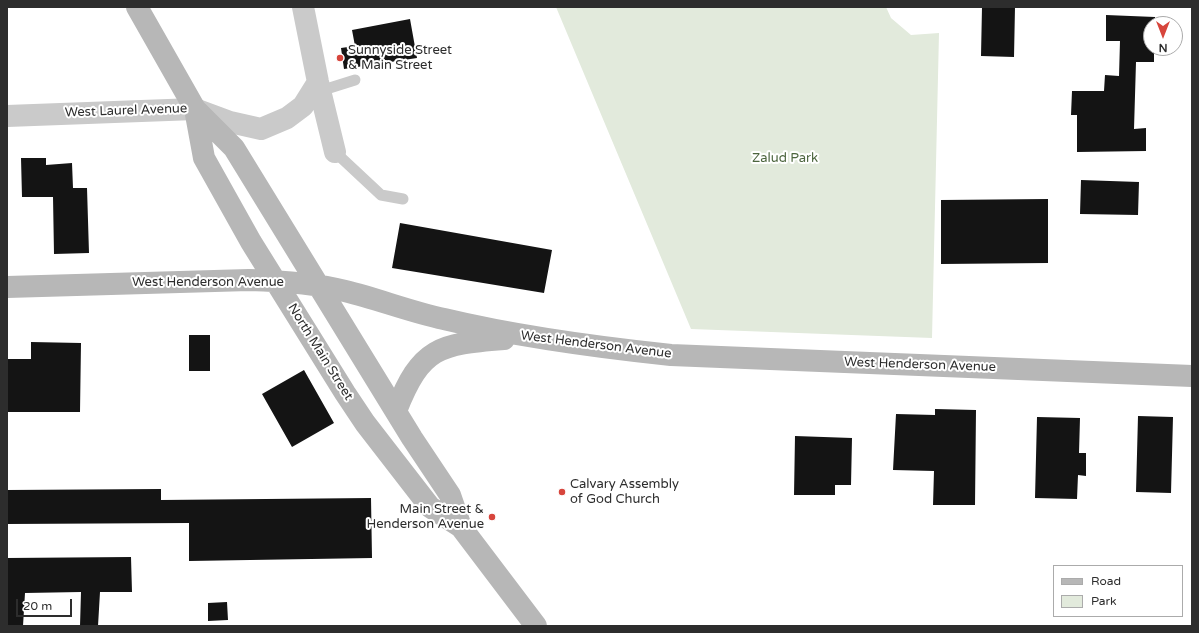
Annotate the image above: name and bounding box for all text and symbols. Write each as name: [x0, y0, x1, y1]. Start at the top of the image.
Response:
north arrow: [1143, 16, 1183, 56]
text: N: [1159, 41, 1167, 54]
place label: Sunnyside Street & Main Street: [348, 43, 452, 74]
marker: Sunnyside Street & Main Street: [335, 53, 345, 63]
street label: West Laurel Avenue: [65, 101, 187, 121]
park label: Zalud Park: [752, 151, 818, 167]
street label: West Henderson Avenue: [132, 275, 284, 291]
street label: North Main Street: [284, 301, 356, 403]
street label: West Henderson Avenue: [520, 328, 672, 362]
street label: West Henderson Avenue: [844, 355, 996, 375]
place label: Calvary Assembly of God Church: [570, 477, 679, 508]
marker: Calvary Assembly of God Church: [557, 487, 567, 497]
place label: Main Street & Henderson Avenue: [367, 502, 484, 533]
marker: Main Street & Henderson Avenue: [487, 512, 497, 522]
legend: [1053, 565, 1183, 617]
text: Road: [1091, 574, 1121, 588]
scale bar: [18, 591, 74, 617]
text: Park: [1091, 594, 1117, 608]
text: 20 m: [23, 599, 52, 613]

